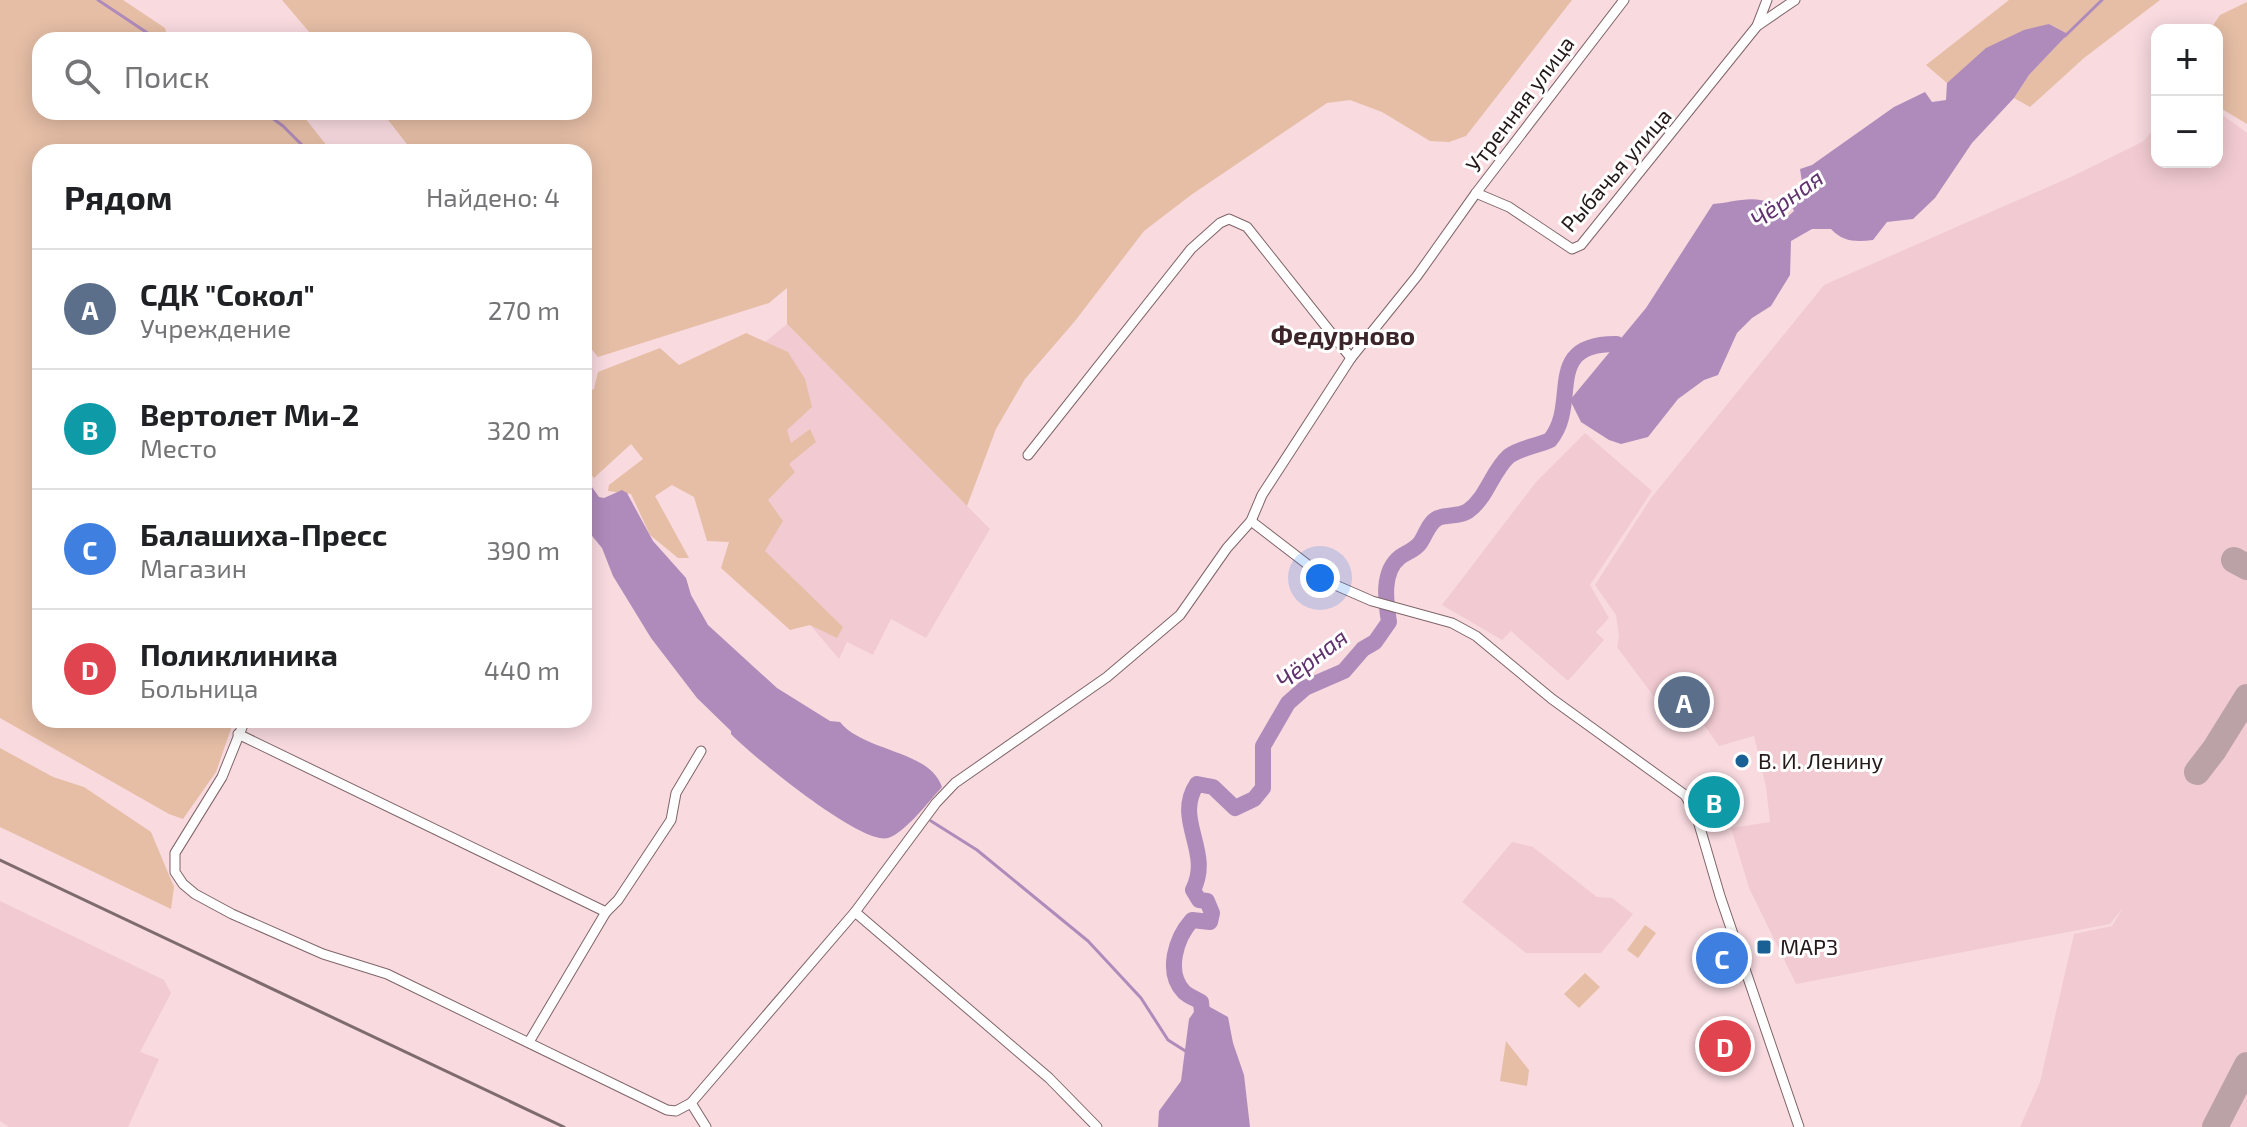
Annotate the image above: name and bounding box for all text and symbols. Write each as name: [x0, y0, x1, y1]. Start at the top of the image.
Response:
map controls: [2151, 24, 2223, 168]
button: +: [2151, 24, 2223, 96]
street label: Утренняя улица: [1460, 30, 1580, 177]
search box: [32, 32, 592, 120]
icon: search: [60, 54, 104, 98]
text: Поиск: [124, 58, 210, 94]
button: −: [2151, 96, 2223, 168]
street label: Рыбачья улица: [1555, 102, 1677, 237]
water label: Чёрная: [1744, 162, 1828, 233]
text: Рядом: [64, 176, 172, 217]
text: Найдено: 4: [426, 181, 560, 212]
text: СДК "Сокол": [140, 276, 315, 312]
text: A: [82, 294, 98, 325]
text: 270 m: [488, 294, 560, 325]
text: Учреждение: [140, 312, 291, 343]
district label: Федурново: [1271, 319, 1415, 350]
text: Вертолет Ми-2: [140, 396, 359, 432]
text: B: [82, 414, 98, 445]
text: 320 m: [487, 414, 560, 445]
text: Место: [140, 432, 217, 463]
text: Балашиха-Пресс: [140, 516, 387, 552]
text: C: [82, 534, 98, 565]
text: 390 m: [486, 534, 560, 565]
text: Магазин: [140, 552, 247, 583]
your location: [1300, 558, 1340, 598]
water label: Чёрная: [1270, 621, 1353, 694]
text: Поликлиника: [140, 636, 338, 672]
text: D: [81, 654, 99, 685]
text: 440 m: [484, 654, 560, 685]
text: Больница: [140, 672, 258, 703]
pin: A: [1658, 672, 1710, 732]
place label: В. И. Ленину: [1758, 747, 1883, 774]
marker: В. И. Ленину: [1733, 752, 1751, 770]
pin: B: [1688, 772, 1740, 832]
pin: C: [1696, 928, 1748, 988]
place label: МАРЗ: [1780, 933, 1838, 959]
marker: МАРЗ: [1755, 938, 1773, 956]
pin: D: [1699, 1016, 1751, 1076]

